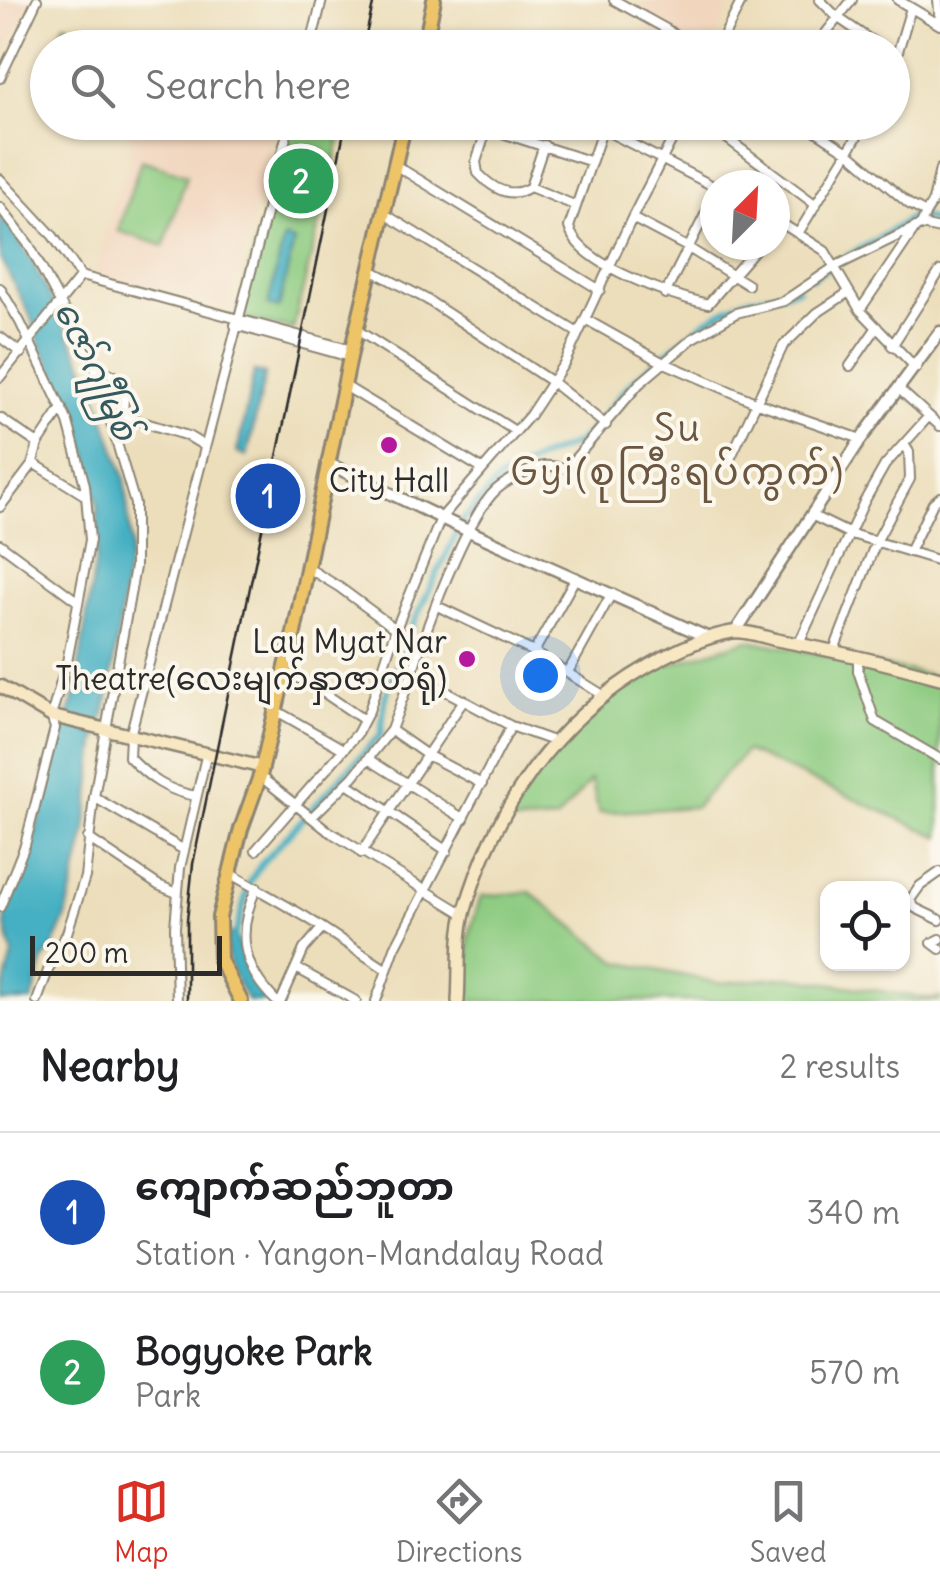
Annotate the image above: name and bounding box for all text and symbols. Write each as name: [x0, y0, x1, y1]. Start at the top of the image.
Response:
search box: [30, 30, 910, 140]
icon: search: [65, 58, 120, 113]
text: Search here: [145, 62, 351, 109]
pin: 2: [268, 144, 334, 218]
north arrow: [700, 170, 790, 260]
water label: ဇော်ဂျီမြစ်: [38, 293, 150, 452]
district label: Su Gyi(စုကြီးရပ်ကွက်): [510, 404, 846, 503]
marker: City Hall: [378, 434, 400, 456]
pin: 1: [236, 458, 300, 534]
place label: City Hall: [329, 460, 449, 501]
place label: Lay Myat Nar Theatre(လေးမျက်နှာဇာတ်ရုံ): [55, 621, 447, 705]
marker: Lay Myat Nar Theatre(လေးမျက်နှာဇာတ်ရုံ): [456, 648, 478, 670]
your location: [515, 650, 566, 701]
map controls: [820, 881, 910, 971]
button: locate: [820, 881, 910, 971]
scale bar: [30, 931, 222, 976]
text: 200 m: [45, 935, 128, 971]
text: Nearby: [40, 1040, 179, 1092]
text: 2 results: [780, 1046, 900, 1087]
text: ကျောက်ဆည်ဘူတာ: [135, 1163, 454, 1210]
text: 1: [66, 1192, 79, 1233]
text: 340 m: [807, 1192, 900, 1233]
text: Station · Yangon-Mandalay Road: [135, 1233, 604, 1274]
text: Bogyoke Park: [135, 1328, 373, 1375]
text: 2: [64, 1352, 81, 1393]
text: 570 m: [809, 1352, 900, 1393]
text: Park: [135, 1375, 201, 1416]
tab: Map: [114, 1474, 169, 1570]
tab: Directions: [396, 1474, 522, 1570]
tab: Saved: [750, 1474, 826, 1570]

